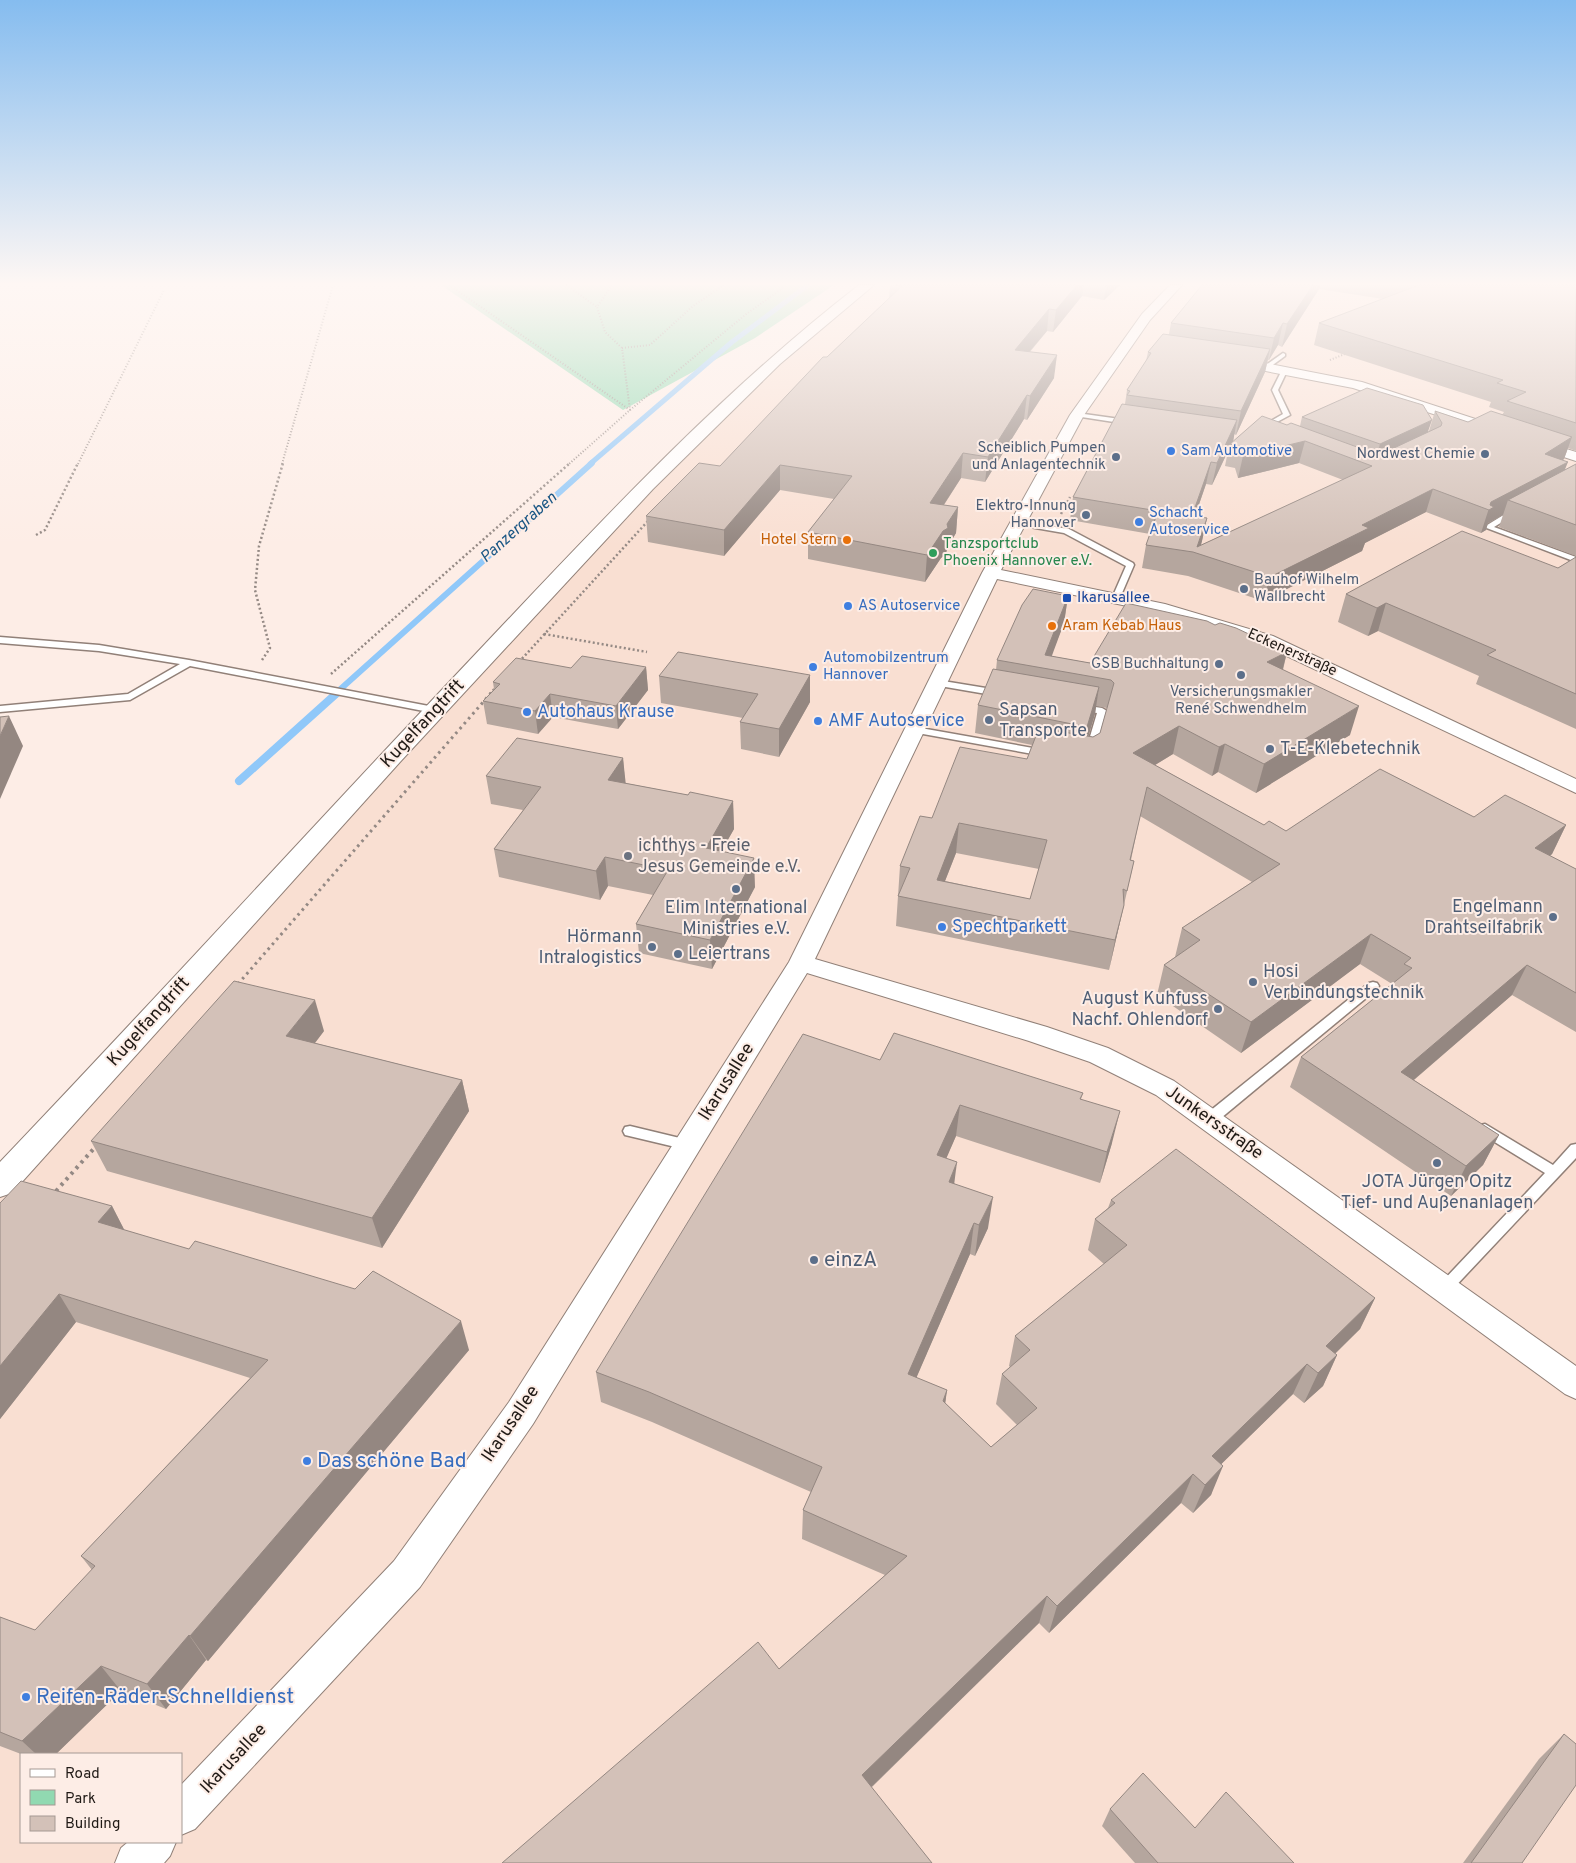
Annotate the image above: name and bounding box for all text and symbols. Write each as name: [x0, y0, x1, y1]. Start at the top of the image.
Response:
place label: Scheiblich Pumpen und Anlagentechnik: [972, 439, 1106, 475]
place label: Sam Automotive: [1181, 442, 1292, 461]
marker: Sam Automotive: [1165, 445, 1177, 457]
place label: Nordwest Chemie: [1356, 445, 1475, 464]
marker: Nordwest Chemie: [1479, 448, 1491, 460]
marker: Scheiblich Pumpen und Anlagentechnik: [1110, 451, 1122, 463]
water label: Panzergraben: [476, 488, 562, 568]
place label: Elektro-Innung Hannover: [975, 497, 1076, 533]
place label: Schacht Autoservice: [1149, 504, 1230, 540]
marker: Elektro-Innung Hannover: [1080, 509, 1092, 521]
marker: Schacht Autoservice: [1133, 516, 1145, 528]
place label: Hotel Stern: [760, 531, 837, 550]
marker: Hotel Stern: [841, 534, 853, 546]
place label: Tanzsportclub Phoenix Hannover e.V.: [943, 535, 1092, 571]
marker: Tanzsportclub Phoenix Hannover e.V.: [927, 547, 939, 559]
place label: Bauhof Wilhelm Wallbrecht: [1254, 571, 1359, 607]
marker: Bauhof Wilhelm Wallbrecht: [1238, 583, 1250, 595]
place label: Ikarusallee: [1077, 589, 1150, 608]
marker: Ikarusallee: [1061, 592, 1073, 604]
place label: AS Autoservice: [858, 597, 960, 616]
marker: AS Autoservice: [842, 600, 854, 612]
place label: Aram Kebab Haus: [1062, 617, 1182, 636]
marker: Aram Kebab Haus: [1046, 620, 1058, 632]
street label: Eckenerstraße: [1244, 625, 1340, 681]
place label: Automobilzentrum Hannover: [823, 649, 949, 685]
place label: GSB Buchhaltung: [1091, 655, 1209, 674]
marker: GSB Buchhaltung: [1213, 658, 1225, 670]
marker: Automobilzentrum Hannover: [807, 661, 819, 673]
marker: Versicherungsmakler René Schwendhelm: [1235, 669, 1247, 681]
street label: Kugelfangtrift: [376, 675, 470, 773]
place label: Versicherungsmakler René Schwendhelm: [1170, 683, 1312, 719]
place label: Sapsan Transporte: [999, 699, 1087, 743]
place label: Autohaus Krause: [537, 701, 675, 724]
marker: Autohaus Krause: [521, 706, 533, 718]
place label: AMF Autoservice: [828, 710, 965, 733]
marker: Sapsan Transporte: [983, 714, 995, 726]
marker: AMF Autoservice: [812, 715, 824, 727]
place label: T-E-Klebetechnik: [1280, 738, 1420, 761]
marker: T-E-Klebetechnik: [1264, 743, 1276, 755]
place label: ichthys - Freie Jesus Gemeinde e.V.: [638, 835, 801, 879]
marker: ichthys - Freie Jesus Gemeinde e.V.: [622, 850, 634, 862]
marker: Elim International Ministries e.V.: [730, 883, 742, 895]
place label: Engelmann Drahtseilfabrik: [1424, 896, 1543, 940]
place label: Elim International Ministries e.V.: [665, 897, 807, 941]
marker: Engelmann Drahtseilfabrik: [1547, 911, 1559, 923]
place label: Spechtparkett: [952, 916, 1067, 939]
marker: Spechtparkett: [936, 921, 948, 933]
place label: Hörmann Intralogistics: [539, 926, 642, 970]
marker: Hörmann Intralogistics: [646, 941, 658, 953]
place label: Leiertrans: [688, 943, 770, 966]
marker: Leiertrans: [672, 948, 684, 960]
place label: Hosi Verbindungstechnik: [1263, 961, 1424, 1005]
street label: Kugelfangtrift: [103, 972, 195, 1072]
marker: Hosi Verbindungstechnik: [1247, 976, 1259, 988]
place label: August Kuhfuss Nachf. Ohlendorf: [1072, 988, 1208, 1032]
marker: August Kuhfuss Nachf. Ohlendorf: [1212, 1003, 1224, 1015]
street label: Ikarusallee: [694, 1039, 760, 1125]
street label: Junkersstraße: [1161, 1081, 1267, 1165]
marker: JOTA Jürgen Opitz Tief- und Außenanlagen: [1431, 1157, 1443, 1169]
place label: JOTA Jürgen Opitz Tief- und Außenanlagen: [1341, 1171, 1533, 1215]
place label: einzA: [824, 1247, 877, 1274]
marker: einzA: [808, 1254, 820, 1266]
street label: Ikarusallee: [477, 1381, 545, 1467]
place label: Das schöne Bad: [317, 1448, 467, 1475]
marker: Das schöne Bad: [301, 1455, 313, 1467]
place label: Reifen-Räder-Schnelldienst: [36, 1684, 294, 1711]
marker: Reifen-Räder-Schnelldienst: [20, 1691, 32, 1703]
street label: Ikarusallee: [196, 1719, 272, 1799]
legend: [20, 1753, 182, 1843]
text: Road: [65, 1765, 100, 1784]
text: Park: [65, 1790, 96, 1809]
text: Building: [65, 1815, 120, 1834]

